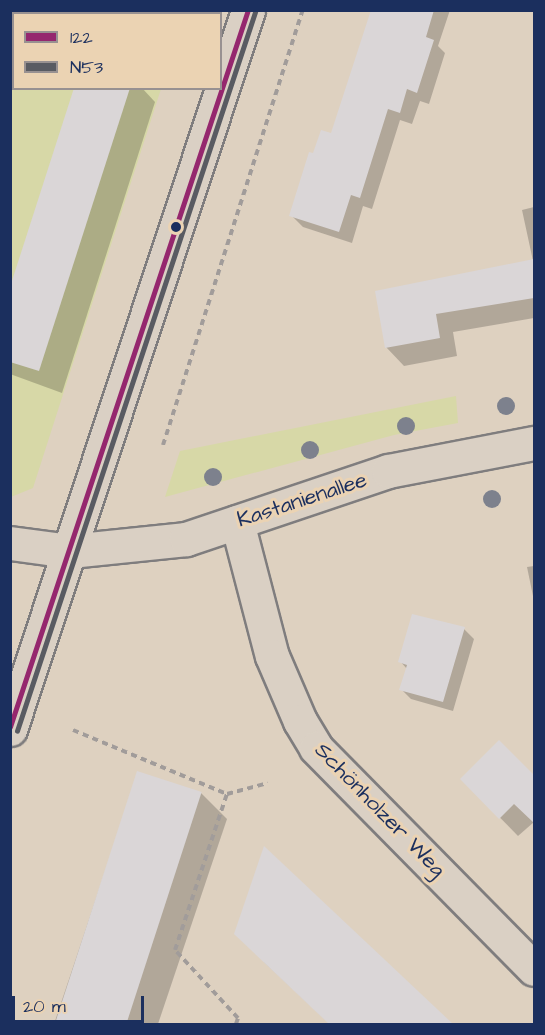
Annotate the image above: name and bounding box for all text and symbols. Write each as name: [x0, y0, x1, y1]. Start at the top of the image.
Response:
legend: [12, 12, 222, 90]
text: 122: [70, 25, 93, 50]
text: N53: [70, 55, 103, 80]
unlabelled marker: [170, 221, 182, 233]
street label: Kastanienallee: [234, 467, 370, 533]
street label: Schönholzer Weg: [309, 737, 451, 883]
scale bar: [15, 984, 147, 1022]
text: 20 m: [23, 994, 66, 1019]

